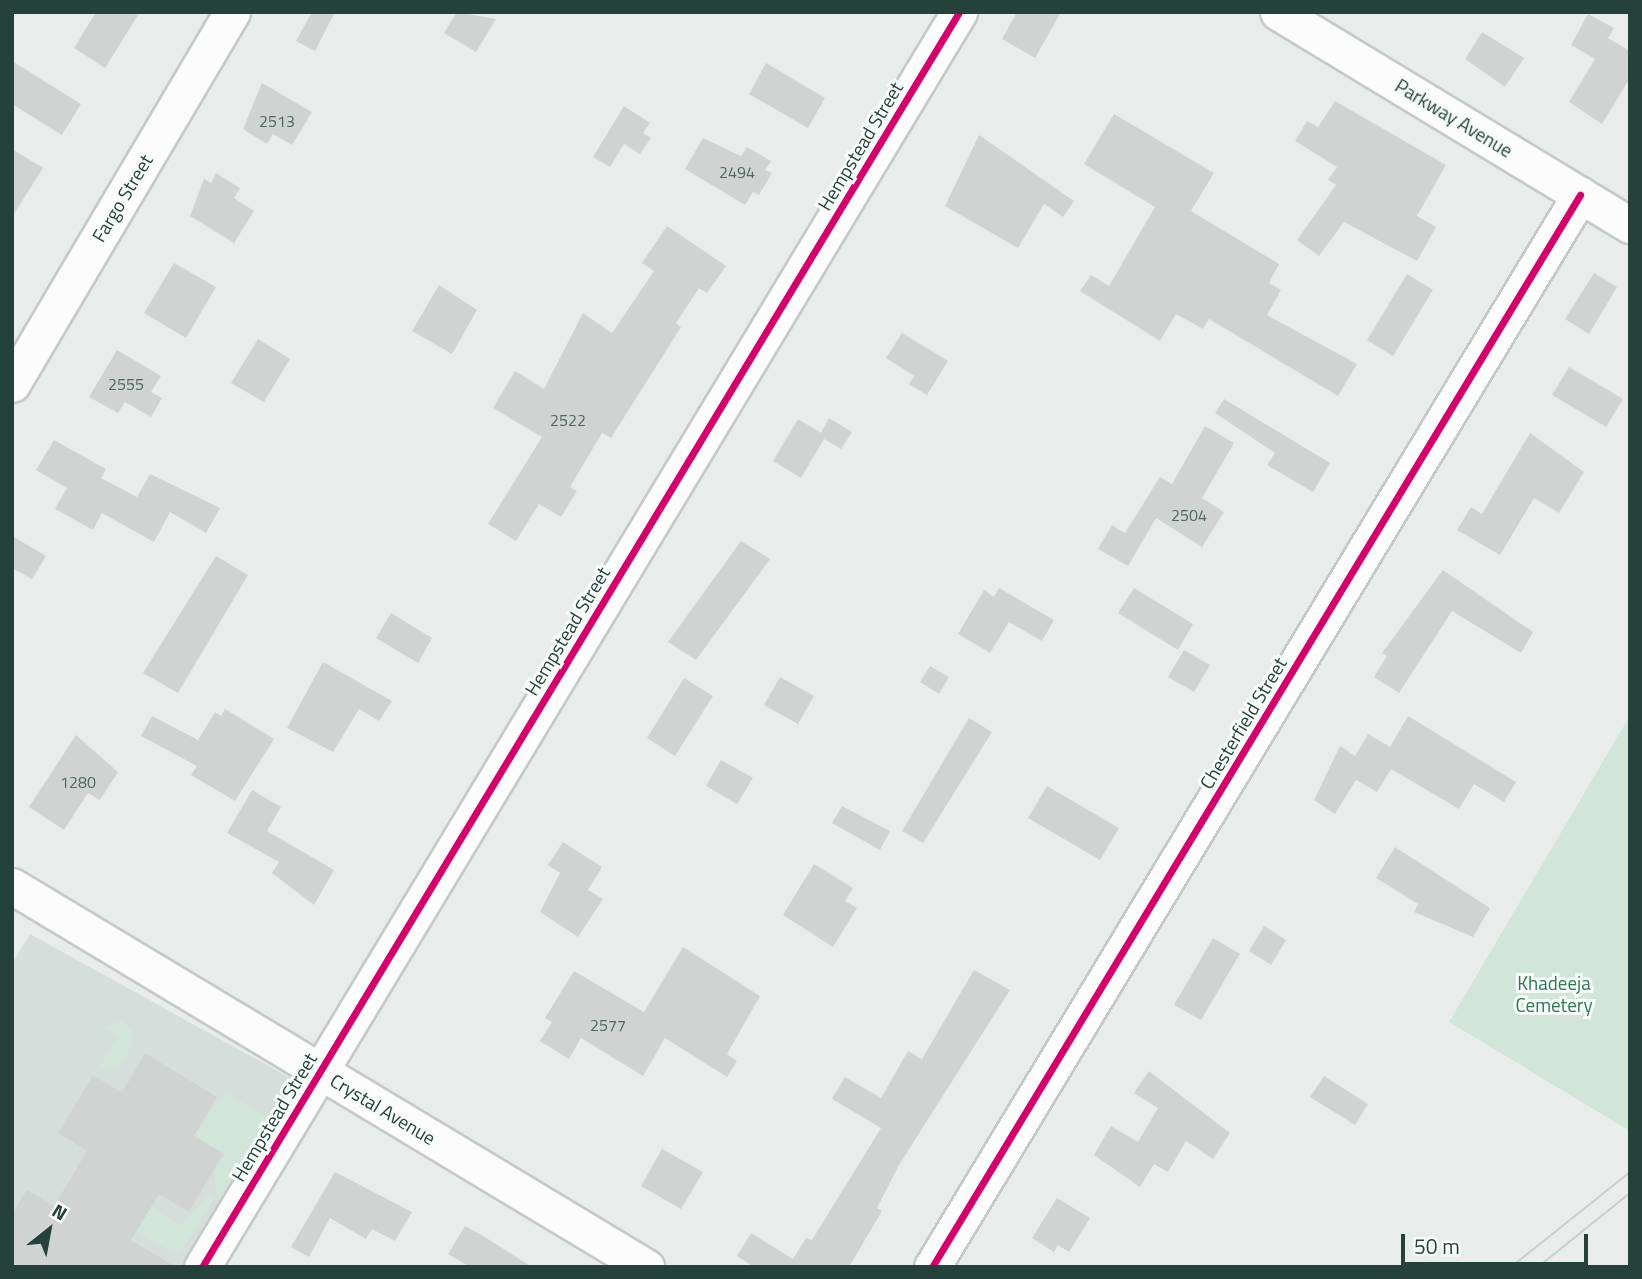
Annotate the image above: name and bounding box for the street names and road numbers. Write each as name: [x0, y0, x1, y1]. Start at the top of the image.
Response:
street label: Parkway Avenue: [1391, 74, 1517, 162]
street label: Hempstead Street: [813, 78, 907, 214]
street label: Fargo Street: [87, 150, 157, 246]
street label: Hempstead Street: [520, 563, 614, 699]
street label: Chesterfield Street: [1195, 653, 1291, 793]
street label: Hempstead Street: [227, 1049, 321, 1185]
street label: Crystal Avenue: [326, 1069, 440, 1149]

